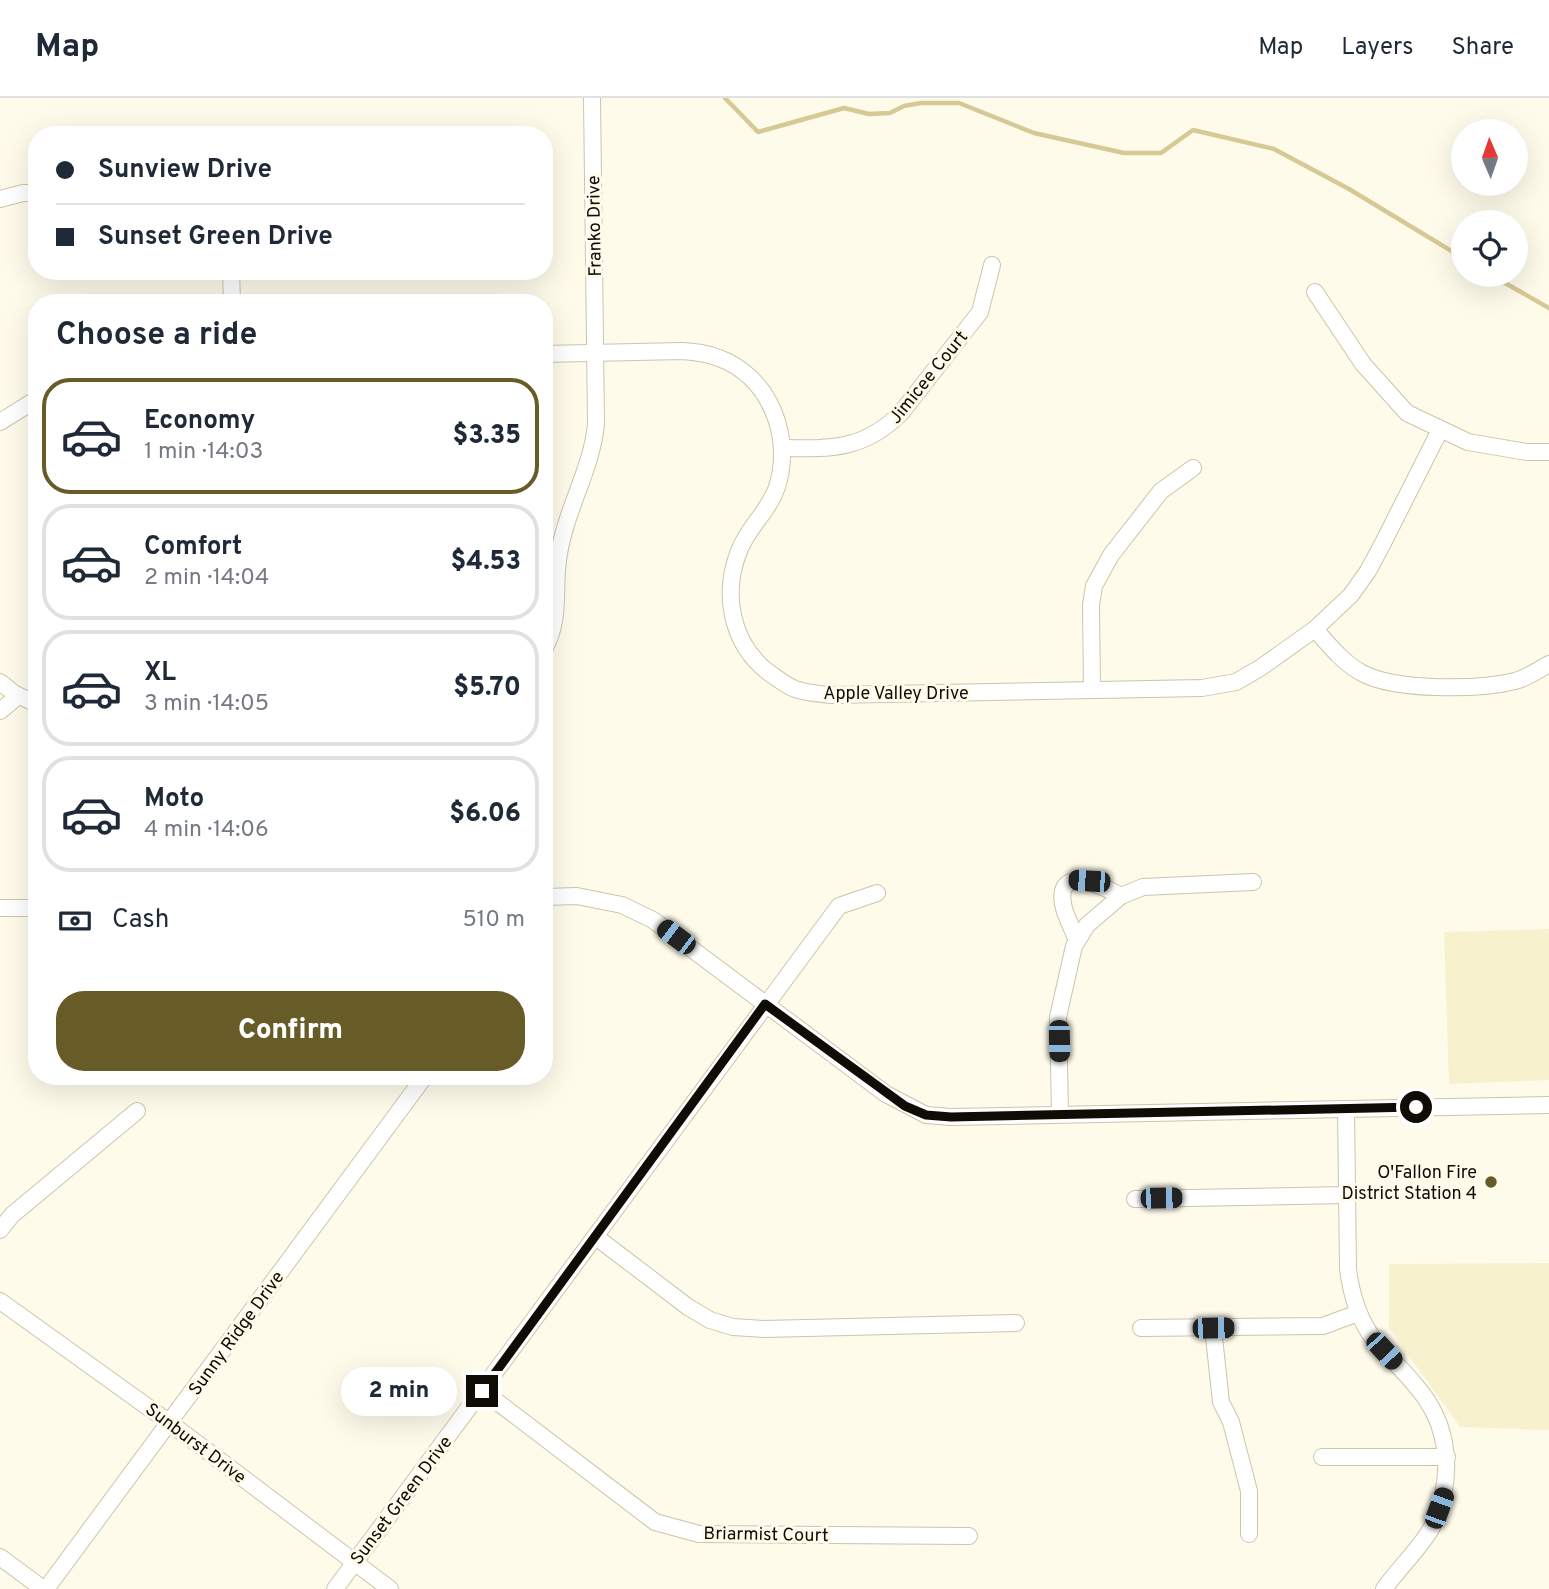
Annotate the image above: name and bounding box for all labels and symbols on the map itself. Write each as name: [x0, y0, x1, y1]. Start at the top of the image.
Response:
north arrow: [1451, 119, 1528, 196]
street label: Franko Drive: [583, 175, 608, 277]
street label: Jimicee Court: [885, 327, 974, 429]
street label: Apple Valley Drive: [823, 683, 969, 706]
car: [1068, 869, 1111, 893]
car: [653, 916, 700, 958]
car: [1049, 1020, 1070, 1062]
route start: [1400, 1091, 1432, 1123]
place label: O'Fallon Fire District Station 4: [1342, 1162, 1477, 1206]
marker: O'Fallon Fire District Station 4: [1483, 1174, 1499, 1190]
car: [1140, 1187, 1183, 1209]
street label: Sunny Ridge Drive: [184, 1267, 290, 1401]
car: [1192, 1317, 1235, 1339]
car: [1362, 1328, 1407, 1374]
callout: 2 min: [342, 1366, 458, 1416]
route end: [466, 1375, 498, 1407]
street label: Sunburst Drive: [140, 1399, 250, 1490]
street label: Sunset Green Drive: [346, 1432, 458, 1570]
car: [1422, 1485, 1457, 1531]
street label: Briarmist Court: [703, 1523, 829, 1548]

